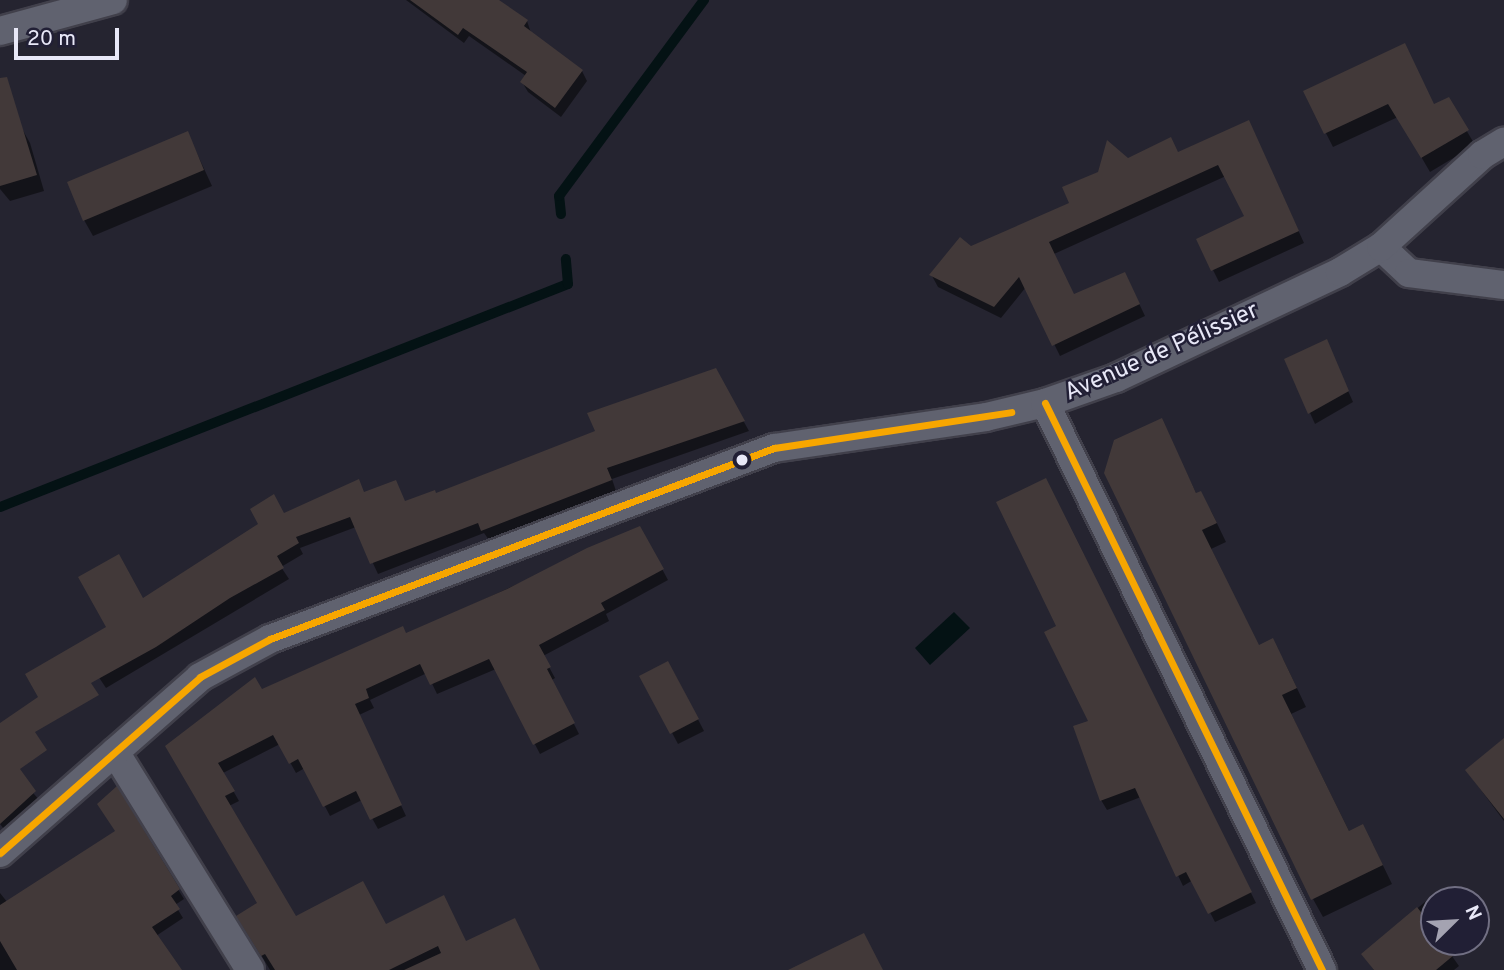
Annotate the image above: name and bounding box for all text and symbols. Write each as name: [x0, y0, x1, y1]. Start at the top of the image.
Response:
scale bar: [18, 14, 122, 58]
text: 20 m: [27, 26, 76, 53]
street label: Avenue de Pélissier: [1060, 297, 1264, 409]
unlabelled marker: [735, 453, 749, 467]
north arrow: [1420, 886, 1490, 956]
text: N: [1459, 902, 1486, 924]

